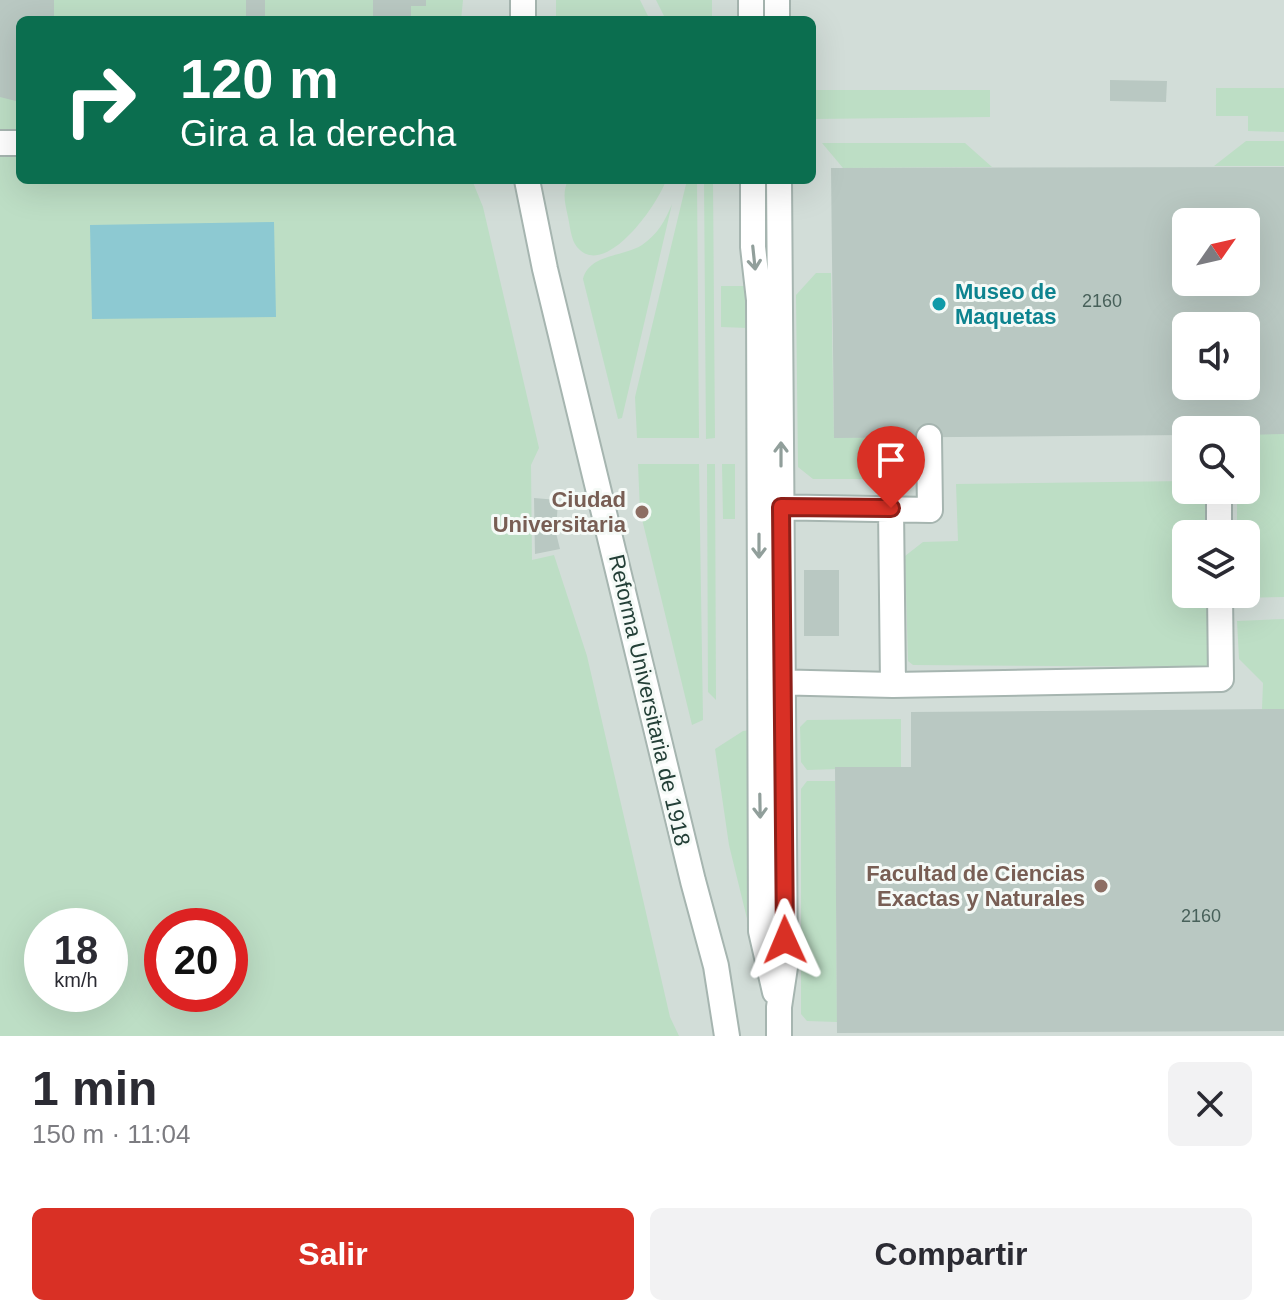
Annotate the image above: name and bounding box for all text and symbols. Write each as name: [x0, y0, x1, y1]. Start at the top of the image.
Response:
text: 120 m: [180, 47, 339, 110]
icon: right: [48, 48, 152, 152]
text: Gira a la derecha: [180, 113, 456, 154]
north arrow: [1172, 208, 1260, 296]
map controls: [1172, 208, 1260, 608]
one-way arrow: [747, 244, 762, 271]
place label: Museo de Maquetas: [955, 279, 1056, 329]
house number: 2160: [1082, 291, 1122, 311]
marker: Museo de Maquetas: [930, 295, 948, 313]
button: sound: [1172, 312, 1260, 400]
button: search: [1172, 416, 1260, 504]
pin: [857, 426, 925, 508]
icon: arrive: [869, 438, 913, 482]
one-way arrow: [773, 441, 789, 468]
place label: Ciudad Universitaria: [493, 487, 627, 537]
marker: Ciudad Universitaria: [633, 503, 651, 521]
button: layers: [1172, 520, 1260, 608]
one-way arrow: [751, 532, 767, 559]
street label: Reforma Universitaria de 1918: [604, 552, 695, 848]
one-way arrow: [752, 792, 767, 819]
place label: Facultad de Ciencias Exactas y Naturales: [866, 861, 1085, 911]
marker: Facultad de Ciencias Exactas y Naturales: [1092, 877, 1110, 895]
position arrow: [743, 898, 827, 982]
house number: 2160: [1181, 906, 1221, 926]
speed limit sign: 20: [144, 908, 248, 1012]
text: 18: [54, 928, 98, 972]
text: km/h: [54, 969, 98, 991]
text: 1 min: [32, 1062, 157, 1115]
button: close: [1168, 1062, 1252, 1146]
text: 150 m · 11:04: [32, 1119, 191, 1149]
button: Salir: [32, 1208, 634, 1300]
button: Compartir: [650, 1208, 1252, 1300]

